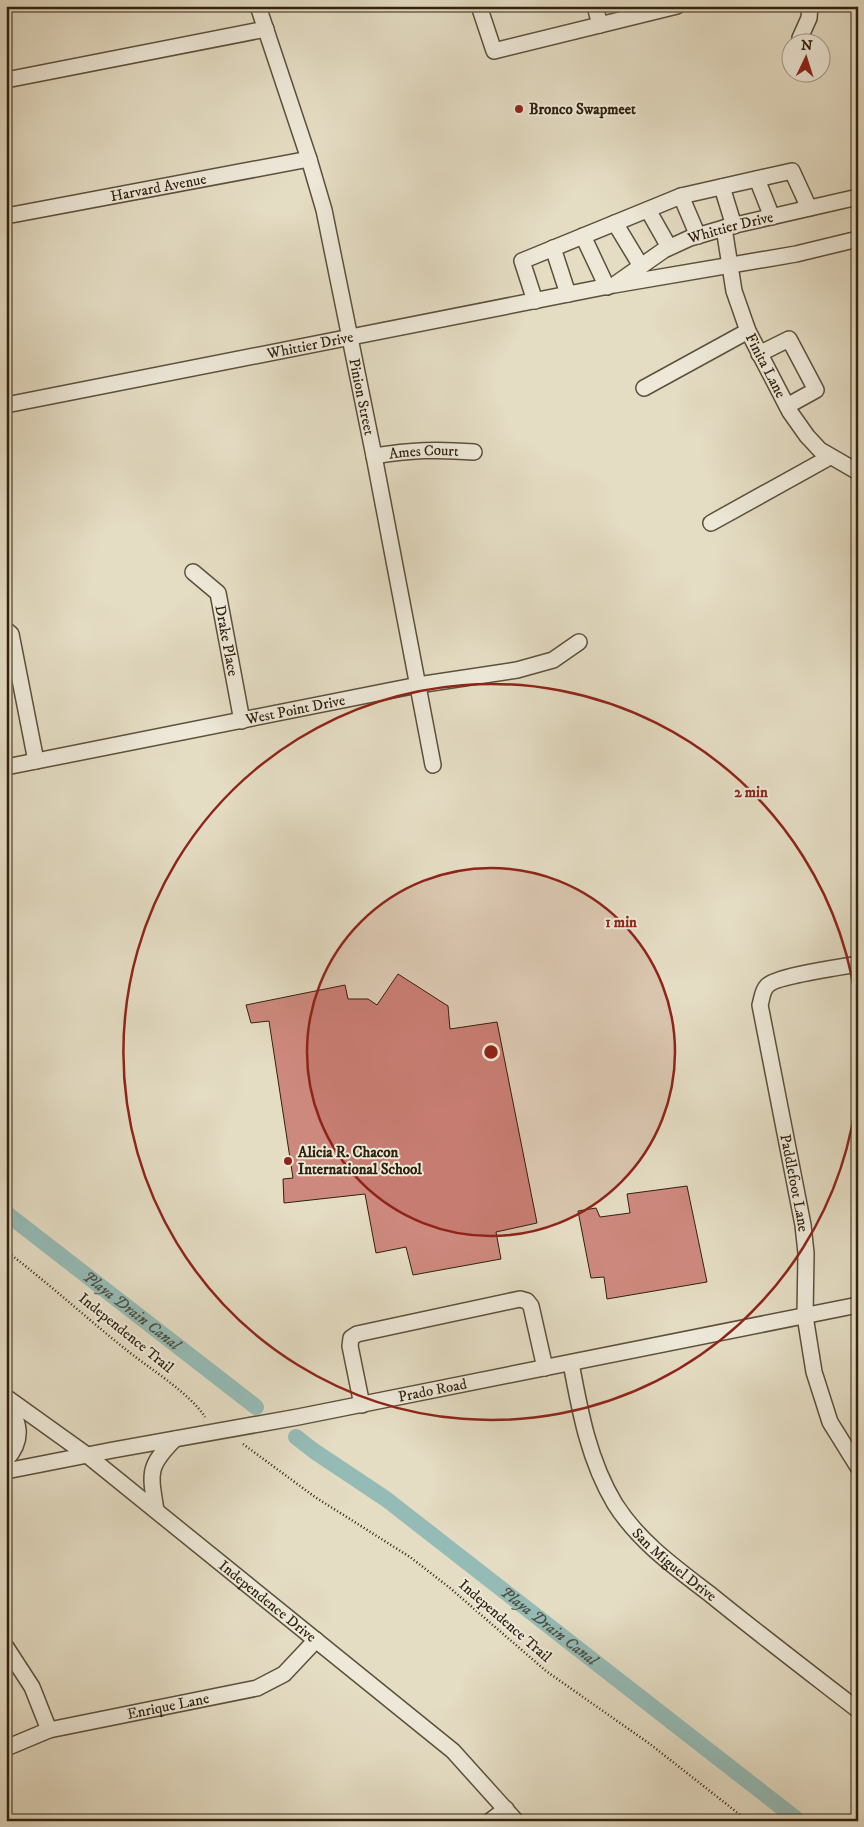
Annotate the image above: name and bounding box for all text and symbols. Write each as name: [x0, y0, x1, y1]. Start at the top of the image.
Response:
north arrow: [782, 32, 832, 82]
text: N: [800, 37, 814, 55]
place label: Bronco Swapmeet: [529, 100, 636, 119]
marker: Bronco Swapmeet: [513, 103, 525, 115]
street label: Harvard Avenue: [109, 169, 208, 206]
street label: Whittier Drive: [684, 207, 775, 248]
street label: Whittier Drive: [264, 327, 355, 363]
street label: Finita Lane: [741, 330, 790, 401]
street label: Pinion Street: [345, 357, 379, 437]
street label: Ames Court: [388, 441, 459, 463]
street label: Drake Place: [211, 603, 243, 678]
street label: West Point Drive: [243, 690, 347, 729]
text: 2 min: [734, 783, 768, 802]
text: 1 min: [605, 913, 637, 932]
centre of rings: [482, 1043, 500, 1061]
street label: Paddlefoot Lane: [776, 1132, 813, 1233]
place label: Alicia R. Chacon International School: [297, 1143, 422, 1179]
marker: Alicia R. Chacon International School: [282, 1155, 294, 1167]
water label: Playa Drain Canal: [79, 1267, 186, 1356]
street label: Independence Trail: [75, 1289, 178, 1377]
street label: Prado Road: [396, 1374, 469, 1406]
street label: San Miguel Drive: [628, 1524, 721, 1605]
street label: Independence Drive: [215, 1556, 320, 1646]
street label: Independence Trail: [455, 1576, 556, 1667]
water label: Playa Drain Canal: [496, 1582, 603, 1671]
street label: Enrique Lane: [125, 1688, 211, 1724]

